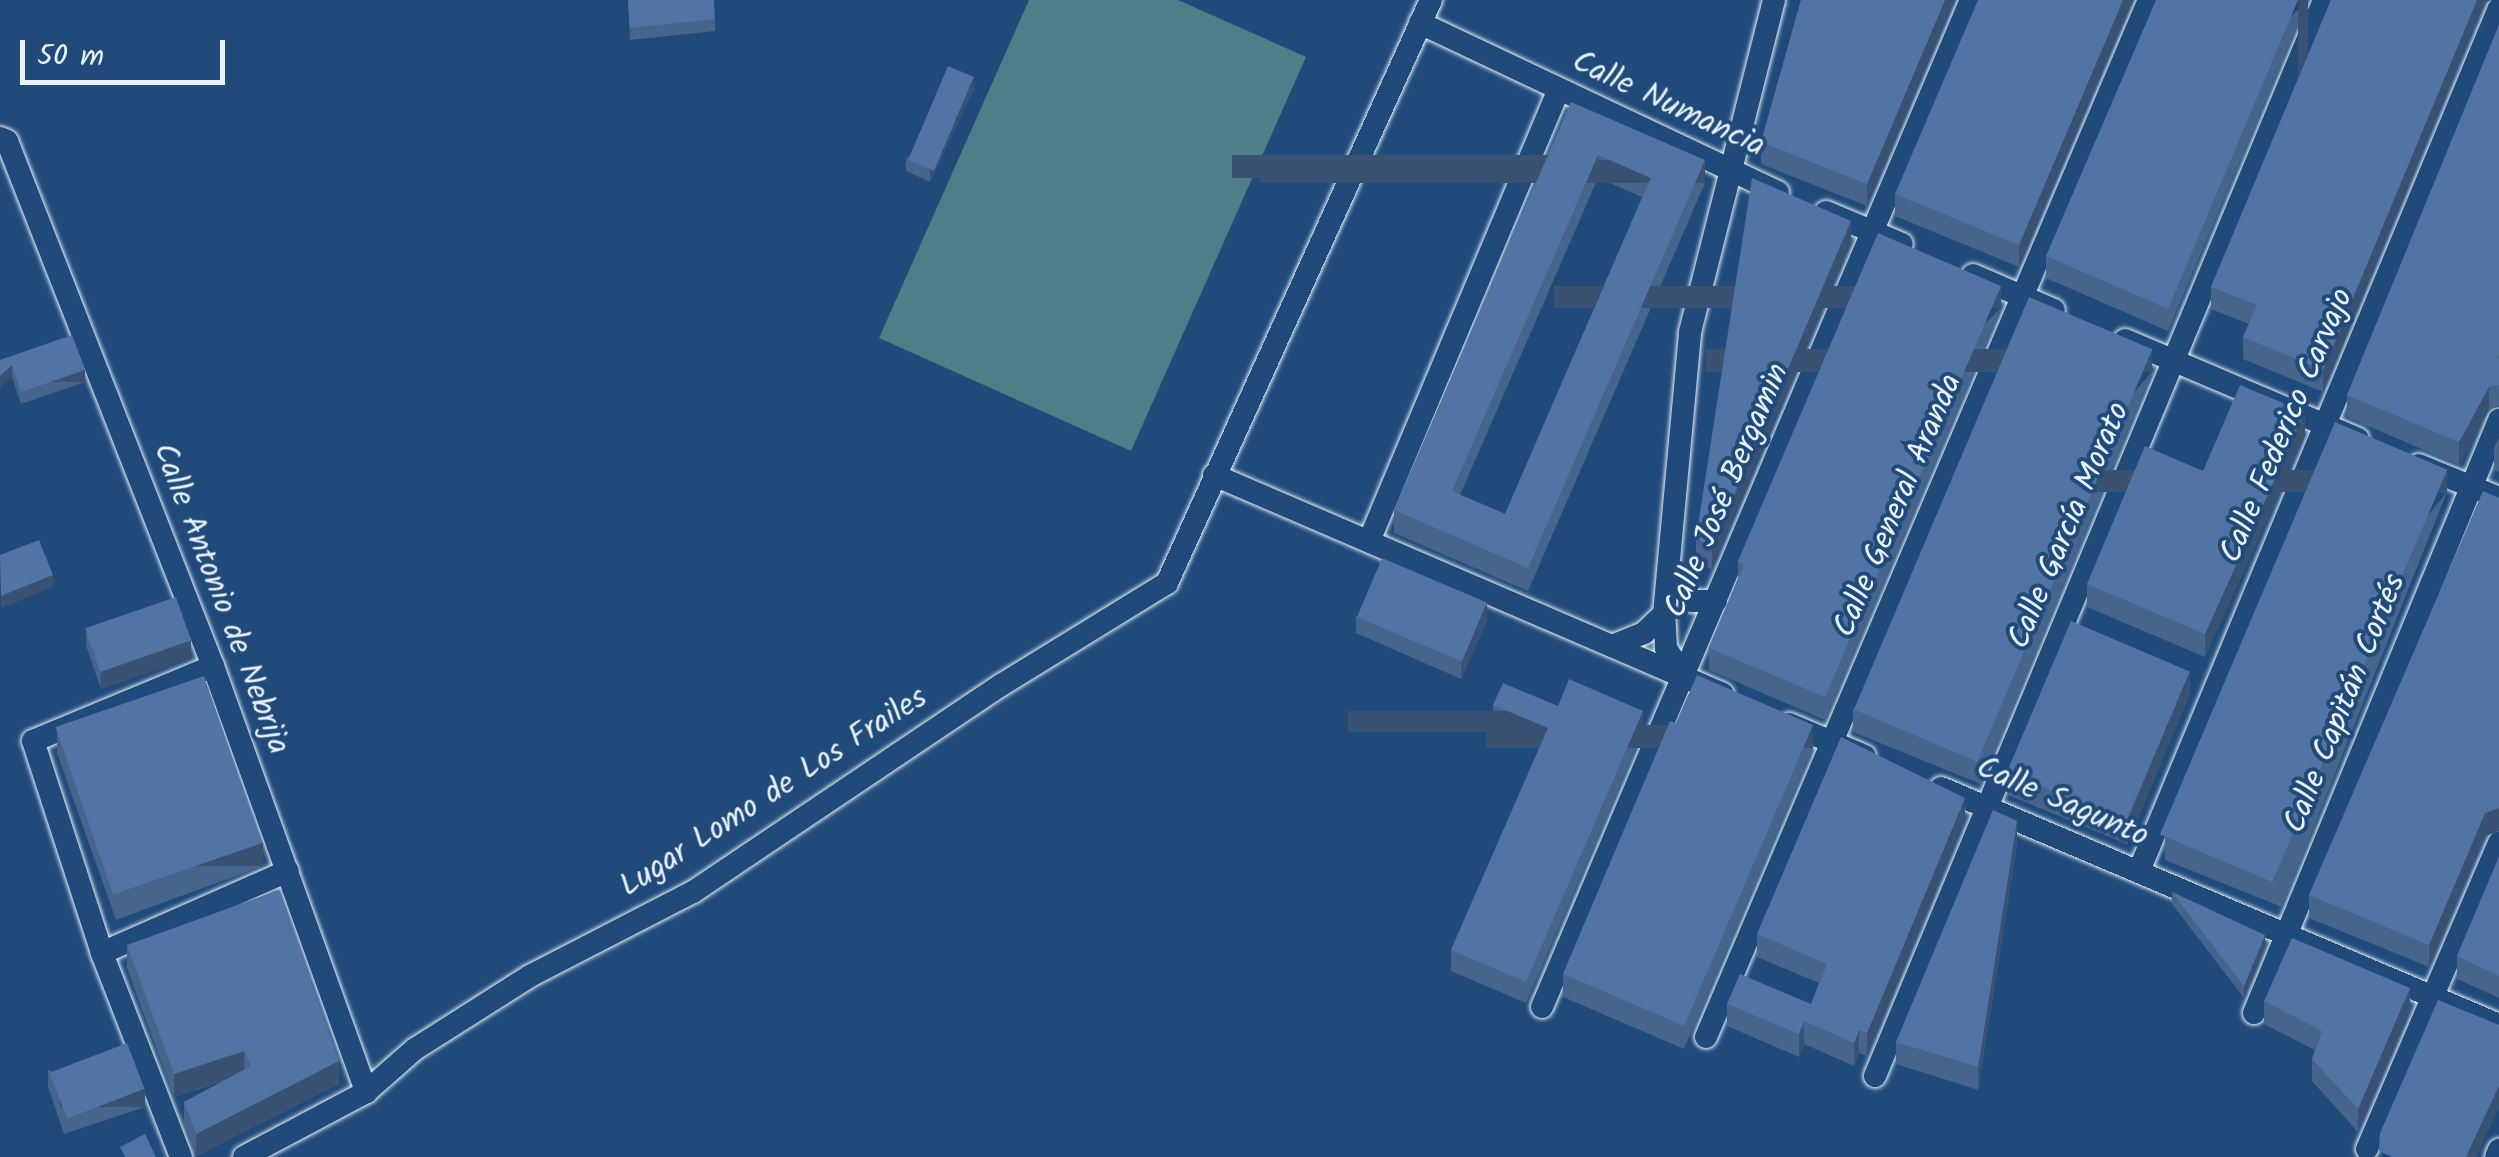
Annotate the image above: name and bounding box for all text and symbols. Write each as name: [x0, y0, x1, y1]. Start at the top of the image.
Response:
scale bar: [25, 20, 230, 82]
text: 50 m: [37, 33, 104, 81]
street label: Calle Numancia: [1565, 44, 1771, 166]
street label: Calle Federico Carvajo: [2213, 283, 2363, 569]
street label: Calle José Bergamin: [1657, 358, 1799, 624]
street label: Calle General Aranda: [1826, 369, 1972, 643]
street label: Calle García Morato: [2001, 397, 2139, 655]
street label: Calle Antonio de Nebrija: [143, 438, 297, 760]
street label: Calle Capitán Cortés: [2277, 569, 2415, 839]
street label: Lugar Lomo de Los Frailes: [613, 679, 935, 907]
street label: Calle Sagunto: [1970, 749, 2154, 857]

